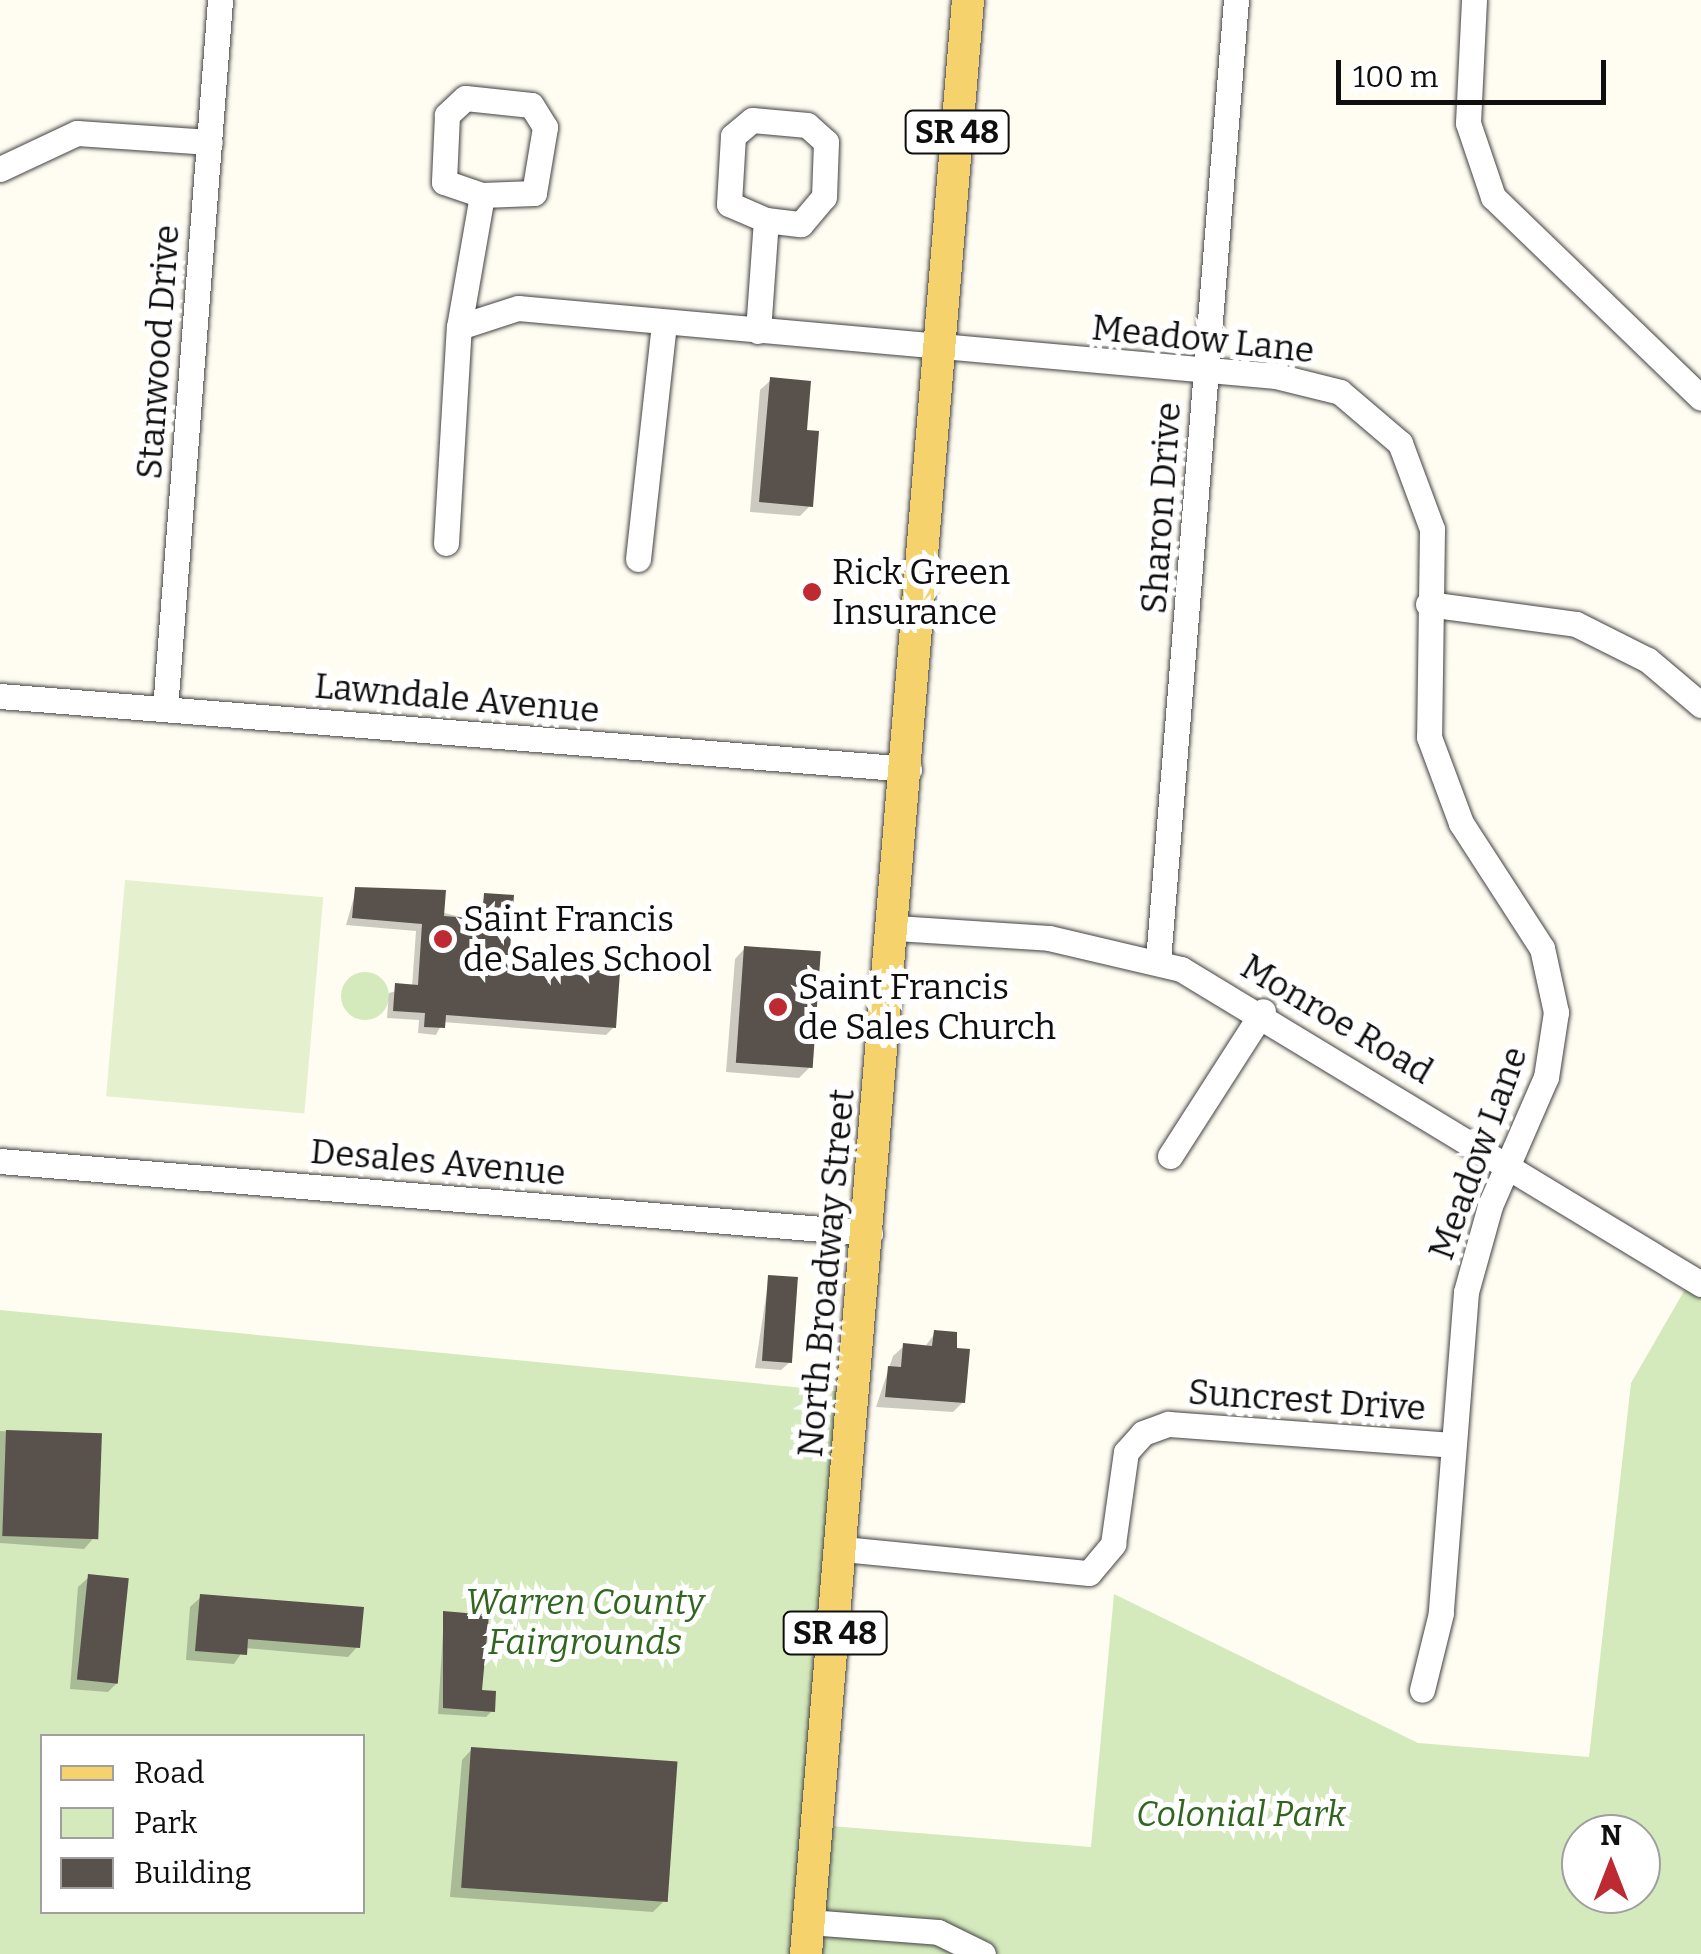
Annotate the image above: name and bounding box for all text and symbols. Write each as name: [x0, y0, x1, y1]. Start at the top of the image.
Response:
scale bar: [1341, 40, 1611, 102]
text: 100 m: [1353, 59, 1438, 95]
road number: SR 48: [904, 105, 1010, 159]
street label: Stanwood Drive: [128, 223, 188, 481]
street label: Meadow Lane: [1090, 306, 1316, 372]
street label: Sharon Drive: [1133, 401, 1189, 615]
place label: Rick Green Insurance: [832, 551, 1010, 633]
marker: Rick Green Insurance: [801, 581, 823, 603]
street label: Lawndale Avenue: [313, 665, 601, 731]
place label: Saint Francis de Sales School: [463, 898, 712, 980]
marker: Saint Francis de Sales School: [432, 928, 454, 950]
street label: Monroe Road: [1234, 945, 1440, 1093]
place label: Saint Francis de Sales Church: [798, 966, 1056, 1048]
marker: Saint Francis de Sales Church: [767, 996, 789, 1018]
street label: Meadow Lane: [1420, 1041, 1536, 1265]
street label: North Broadway Street: [789, 1087, 863, 1459]
street label: Desales Avenue: [309, 1130, 567, 1194]
street label: Suncrest Drive: [1187, 1371, 1427, 1429]
park label: Warren County Fairgrounds: [466, 1581, 704, 1663]
road number: SR 48: [782, 1606, 888, 1660]
legend: [40, 1734, 365, 1914]
text: Road: [134, 1755, 205, 1791]
park label: Colonial Park: [1136, 1793, 1346, 1835]
text: Park: [134, 1805, 197, 1841]
north arrow: [1561, 1814, 1661, 1914]
text: N: [1600, 1819, 1622, 1852]
text: Building: [134, 1855, 252, 1891]

